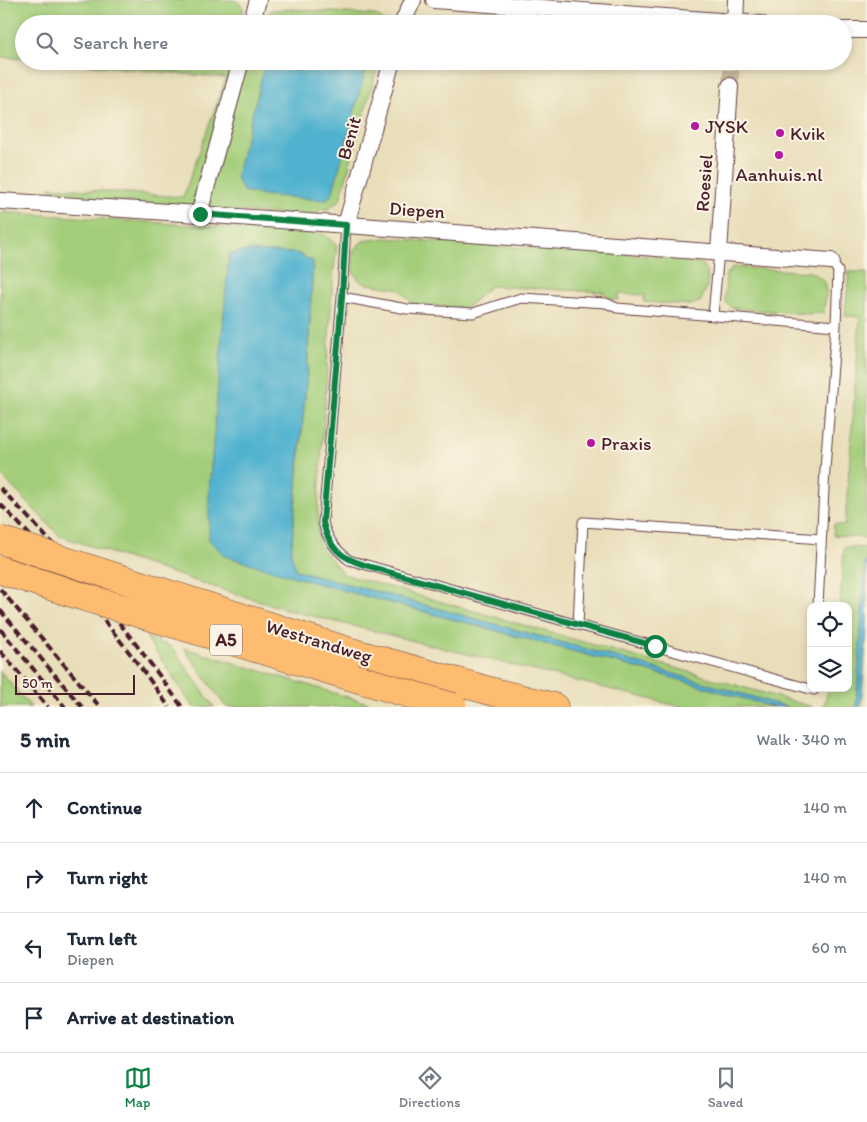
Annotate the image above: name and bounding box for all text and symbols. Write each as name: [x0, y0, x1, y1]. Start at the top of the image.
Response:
search box: [15, 15, 852, 70]
icon: search: [33, 29, 61, 57]
text: Search here: [73, 31, 168, 54]
street label: Benit: [332, 114, 366, 162]
place label: JYSK: [705, 115, 749, 138]
marker: JYSK: [689, 120, 701, 132]
place label: Kvik: [790, 122, 826, 145]
marker: Kvik: [774, 127, 786, 139]
marker: Aanhuis.nl: [773, 149, 785, 161]
street label: Roesiel: [691, 153, 718, 213]
place label: Aanhuis.nl: [735, 163, 823, 186]
street label: Diepen: [388, 197, 446, 223]
route end: [189, 203, 212, 226]
place label: Praxis: [601, 432, 652, 455]
marker: Praxis: [585, 437, 597, 449]
map controls: [807, 602, 852, 692]
button: locate: [807, 602, 852, 647]
street label: Westrandweg: [263, 614, 375, 668]
road number: A5: [210, 624, 242, 656]
route start: [644, 635, 667, 658]
button: layers: [807, 647, 852, 692]
scale bar: [15, 672, 135, 695]
text: 50 m: [22, 675, 53, 692]
text: 5 min: [20, 727, 70, 752]
text: Walk · 340 m: [757, 730, 847, 749]
icon: ahead: [20, 794, 48, 822]
text: Continue: [67, 796, 142, 819]
text: 140 m: [803, 798, 847, 817]
icon: right: [20, 864, 48, 892]
text: Turn right: [67, 866, 148, 889]
text: 140 m: [803, 868, 847, 887]
text: Turn left: [67, 927, 137, 950]
icon: left: [20, 934, 48, 962]
text: 60 m: [812, 938, 847, 957]
text: Diepen: [67, 950, 114, 969]
icon: arrive: [20, 1004, 48, 1032]
text: Arrive at destination: [67, 1006, 234, 1029]
tab: Map: [124, 1064, 152, 1111]
tab: Directions: [399, 1064, 460, 1111]
tab: Saved: [708, 1064, 743, 1111]

